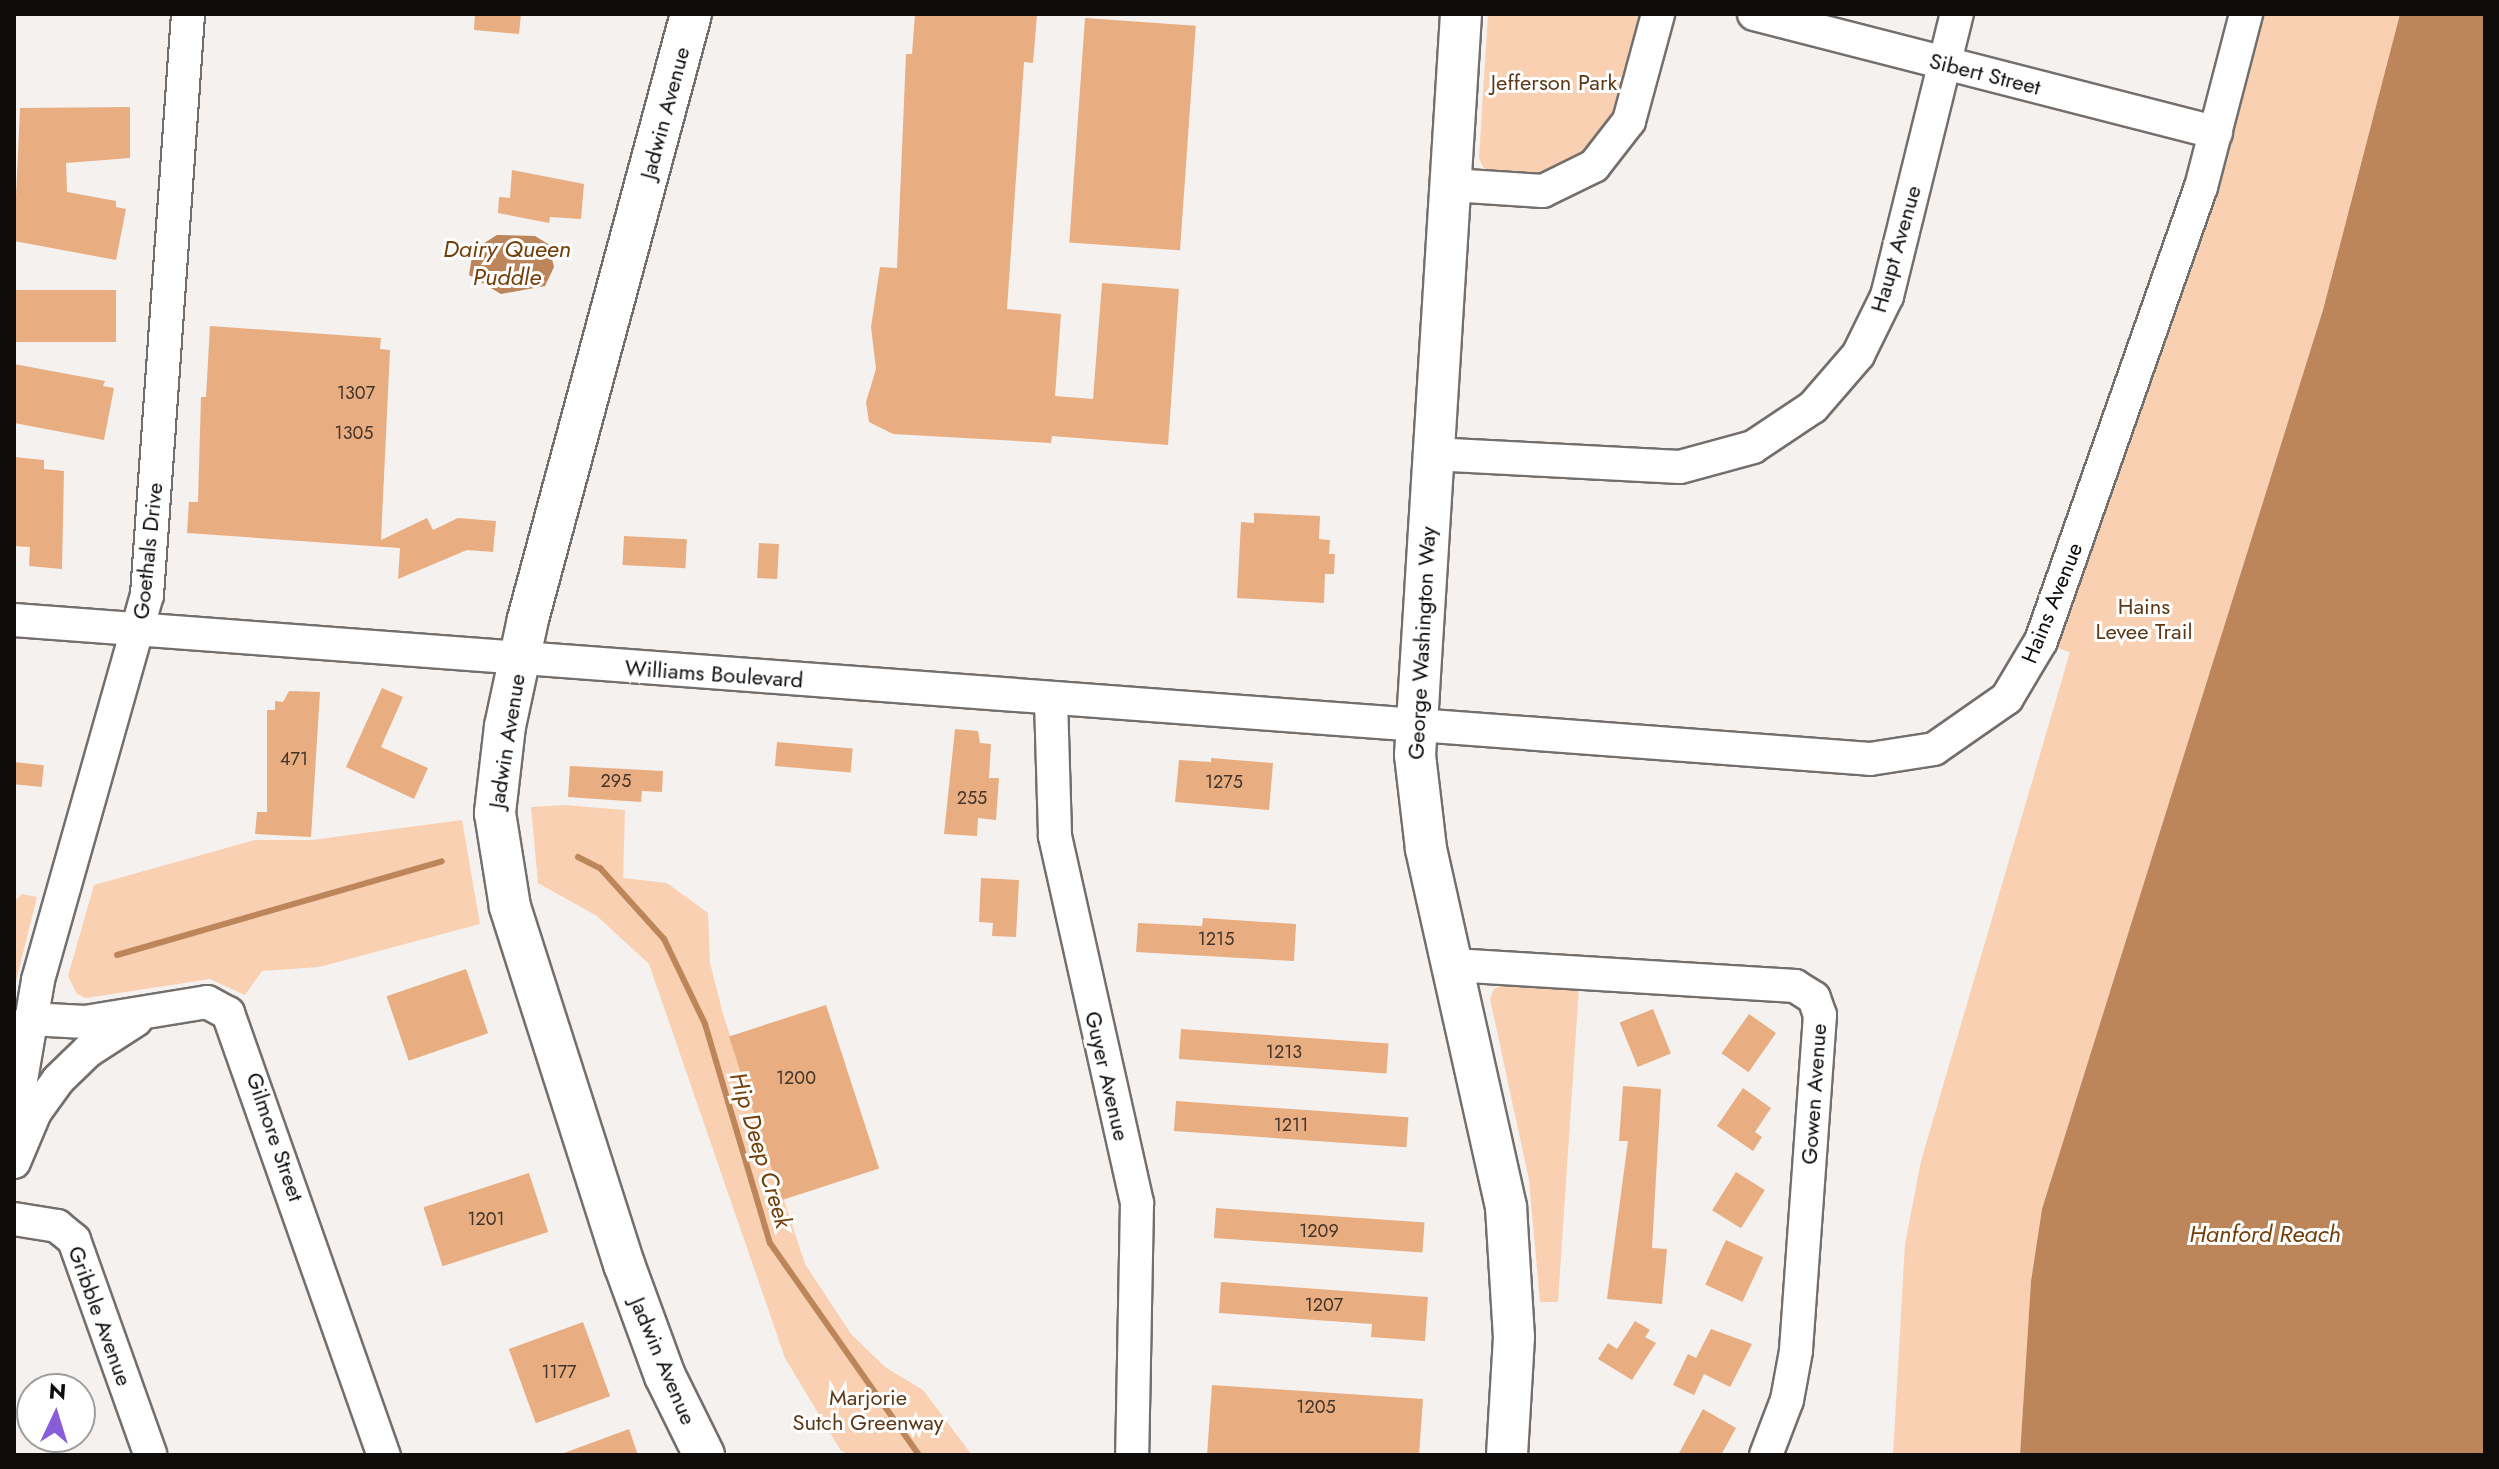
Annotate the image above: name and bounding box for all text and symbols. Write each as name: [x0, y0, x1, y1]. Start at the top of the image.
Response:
street label: Jadwin Avenue: [635, 44, 695, 182]
street label: Sibert Street: [1927, 47, 2043, 101]
park label: Jefferson Park: [1491, 70, 1617, 96]
street label: Haupt Avenue: [1865, 182, 1927, 316]
water label: Dairy Queen Puddle: [443, 235, 571, 291]
house number: 1307: [337, 382, 375, 404]
house number: 1305: [335, 422, 373, 444]
street label: Goethals Drive: [128, 481, 168, 621]
street label: George Washington Way: [1403, 526, 1441, 760]
street label: Hains Avenue: [2016, 539, 2088, 667]
park label: Hains Levee Trail: [2096, 593, 2192, 644]
street label: Williams Boulevard: [624, 655, 804, 693]
street label: Jadwin Avenue: [483, 672, 531, 810]
house number: 471: [280, 748, 308, 770]
house number: 295: [601, 770, 631, 792]
house number: 1275: [1205, 771, 1243, 793]
house number: 255: [957, 787, 987, 809]
house number: 1215: [1198, 928, 1234, 950]
street label: Guyer Avenue: [1079, 1009, 1135, 1143]
street label: Gowen Avenue: [1796, 1023, 1832, 1165]
house number: 1213: [1266, 1041, 1302, 1063]
house number: 1200: [776, 1067, 816, 1089]
street label: Gilmore Street: [241, 1069, 309, 1205]
water label: Hip Deep Creek: [724, 1069, 798, 1231]
house number: 1211: [1274, 1114, 1308, 1136]
house number: 1201: [467, 1208, 505, 1230]
house number: 1209: [1299, 1220, 1339, 1242]
water label: Hanford Reach: [2189, 1220, 2341, 1248]
street label: Gribble Avenue: [62, 1242, 138, 1390]
street label: Jadwin Avenue: [624, 1293, 702, 1429]
house number: 1207: [1305, 1294, 1343, 1316]
house number: 1177: [541, 1361, 577, 1383]
north arrow: [16, 1373, 96, 1453]
text: N: [48, 1374, 67, 1408]
park label: Marjorie Sutch Greenway: [792, 1384, 944, 1436]
house number: 1205: [1296, 1396, 1336, 1418]

